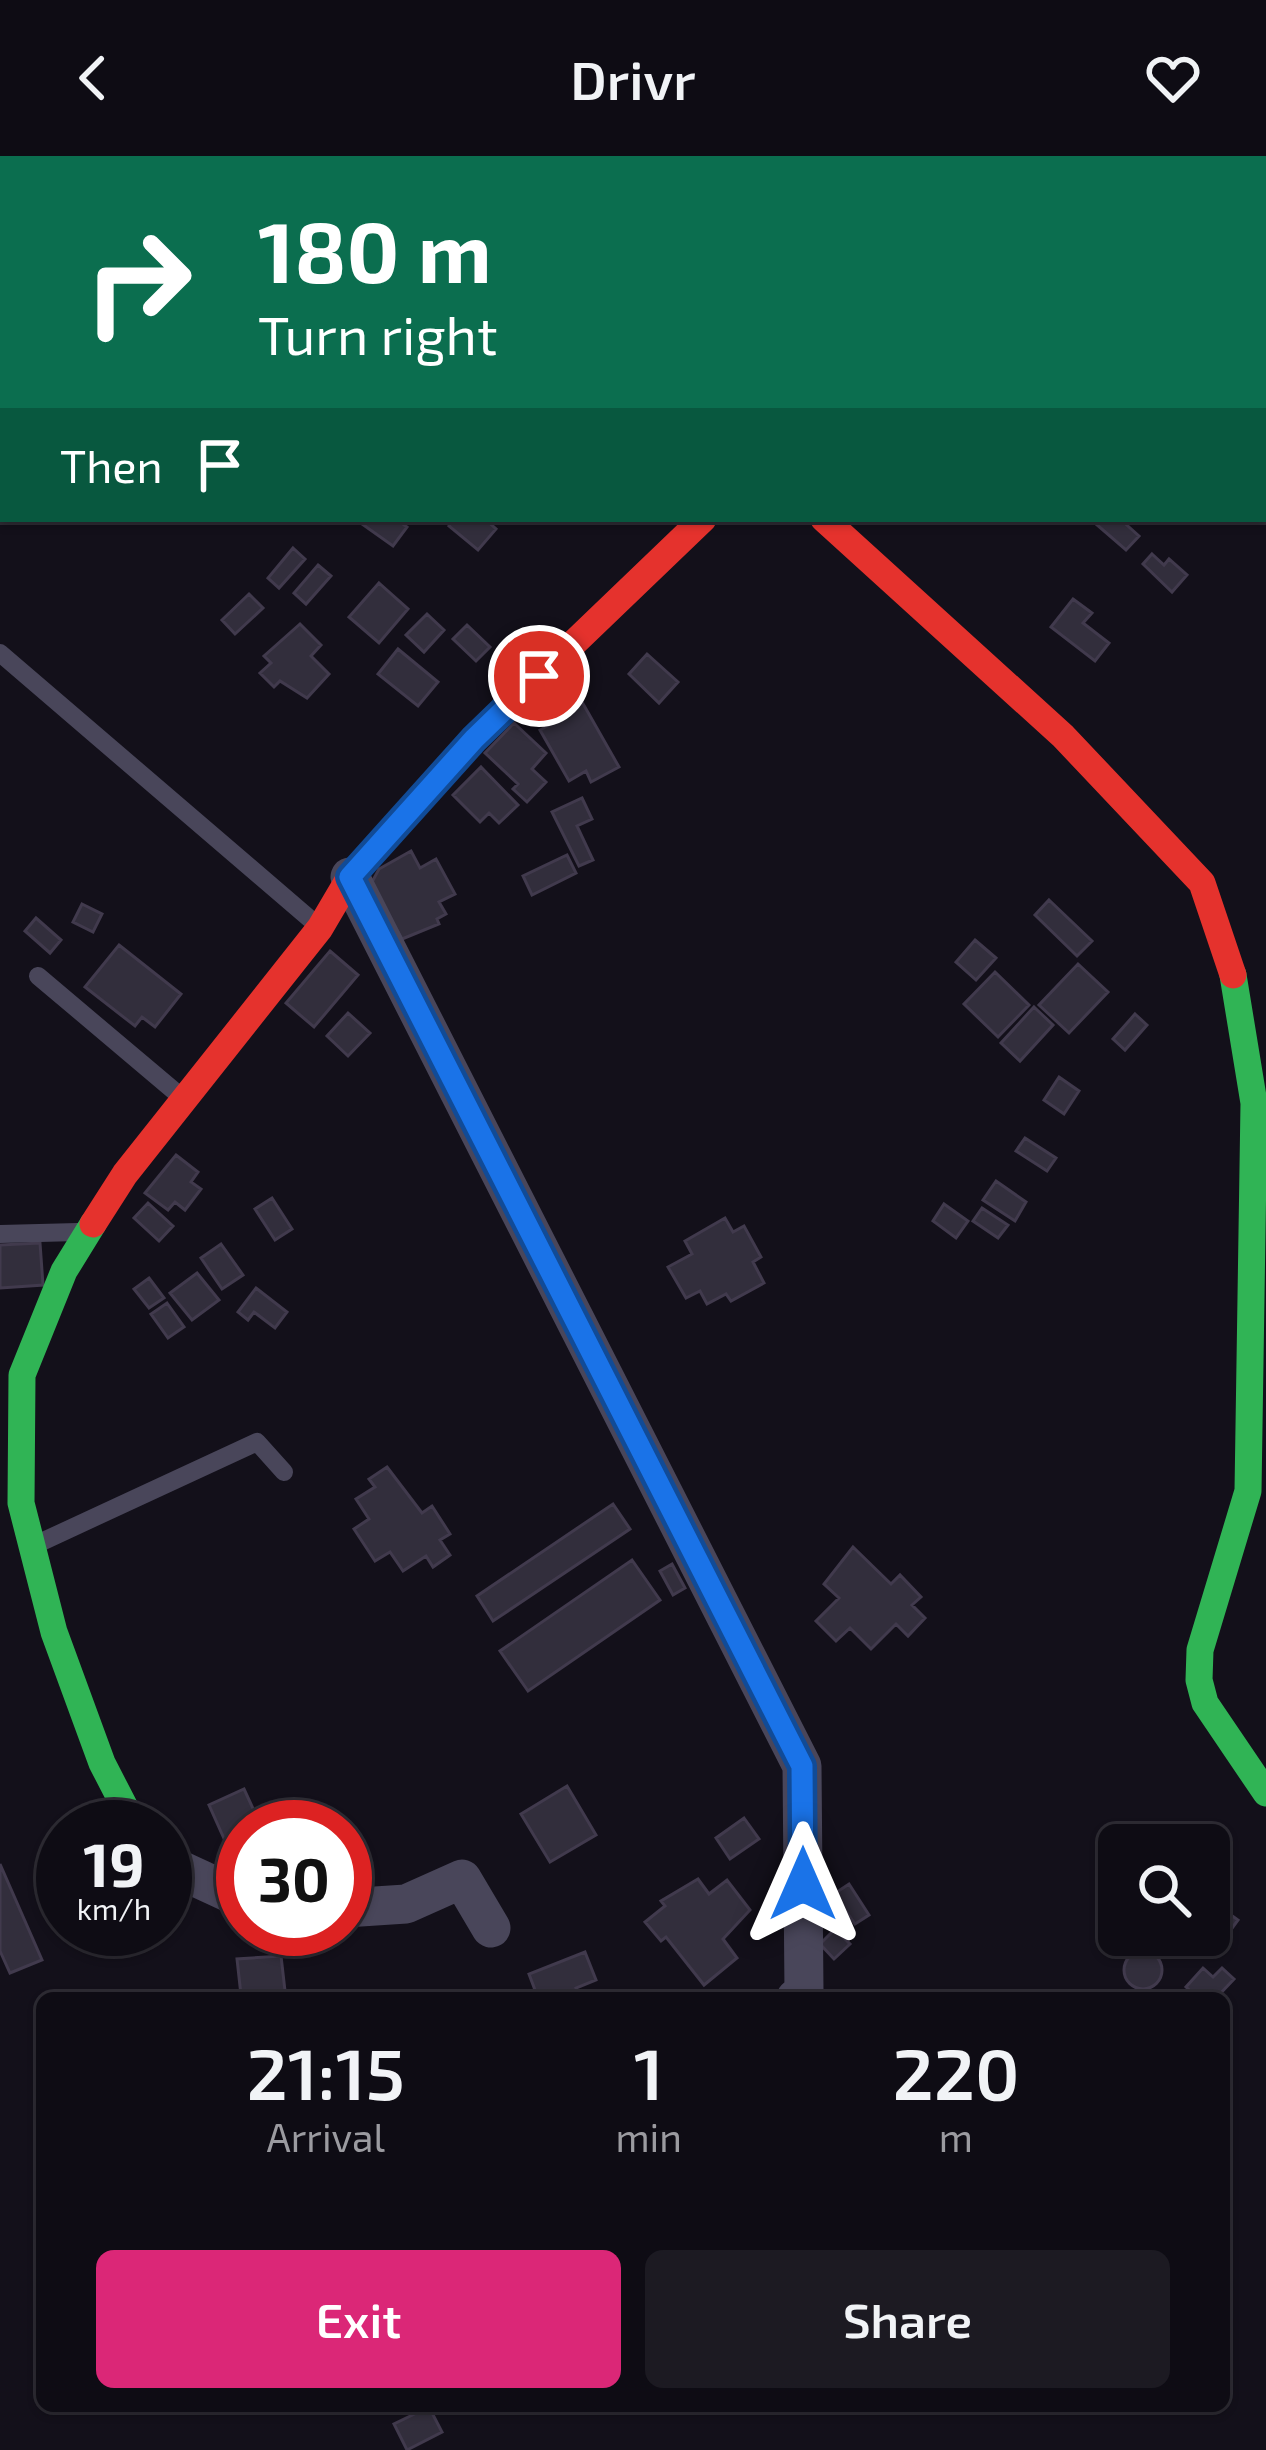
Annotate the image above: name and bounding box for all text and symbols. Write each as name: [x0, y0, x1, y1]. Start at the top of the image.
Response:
icon: back: [60, 45, 126, 111]
icon: heart: [1140, 45, 1206, 111]
text: Drivr: [570, 46, 696, 111]
text: 180 m: [258, 199, 492, 300]
icon: right: [60, 204, 216, 360]
text: Turn right: [258, 301, 498, 366]
icon: arrive: [187, 432, 253, 498]
text: Then: [60, 438, 163, 492]
pin: [488, 625, 590, 727]
icon: arrive: [506, 643, 572, 709]
speed limit sign: 30: [216, 1800, 372, 1956]
position arrow: [740, 1821, 866, 1947]
map controls: [1098, 1824, 1230, 1956]
button: search: [1098, 1824, 1230, 1956]
text: 19: [83, 1827, 145, 1899]
text: km/h: [77, 1890, 151, 1926]
text: 21:15: [246, 2028, 405, 2114]
text: 1: [634, 2028, 664, 2114]
text: 220: [892, 2028, 1020, 2114]
text: Arrival: [266, 2113, 385, 2160]
text: min: [615, 2113, 682, 2160]
text: m: [939, 2113, 973, 2160]
button: Exit: [96, 2250, 621, 2388]
button: Share: [645, 2250, 1170, 2388]

